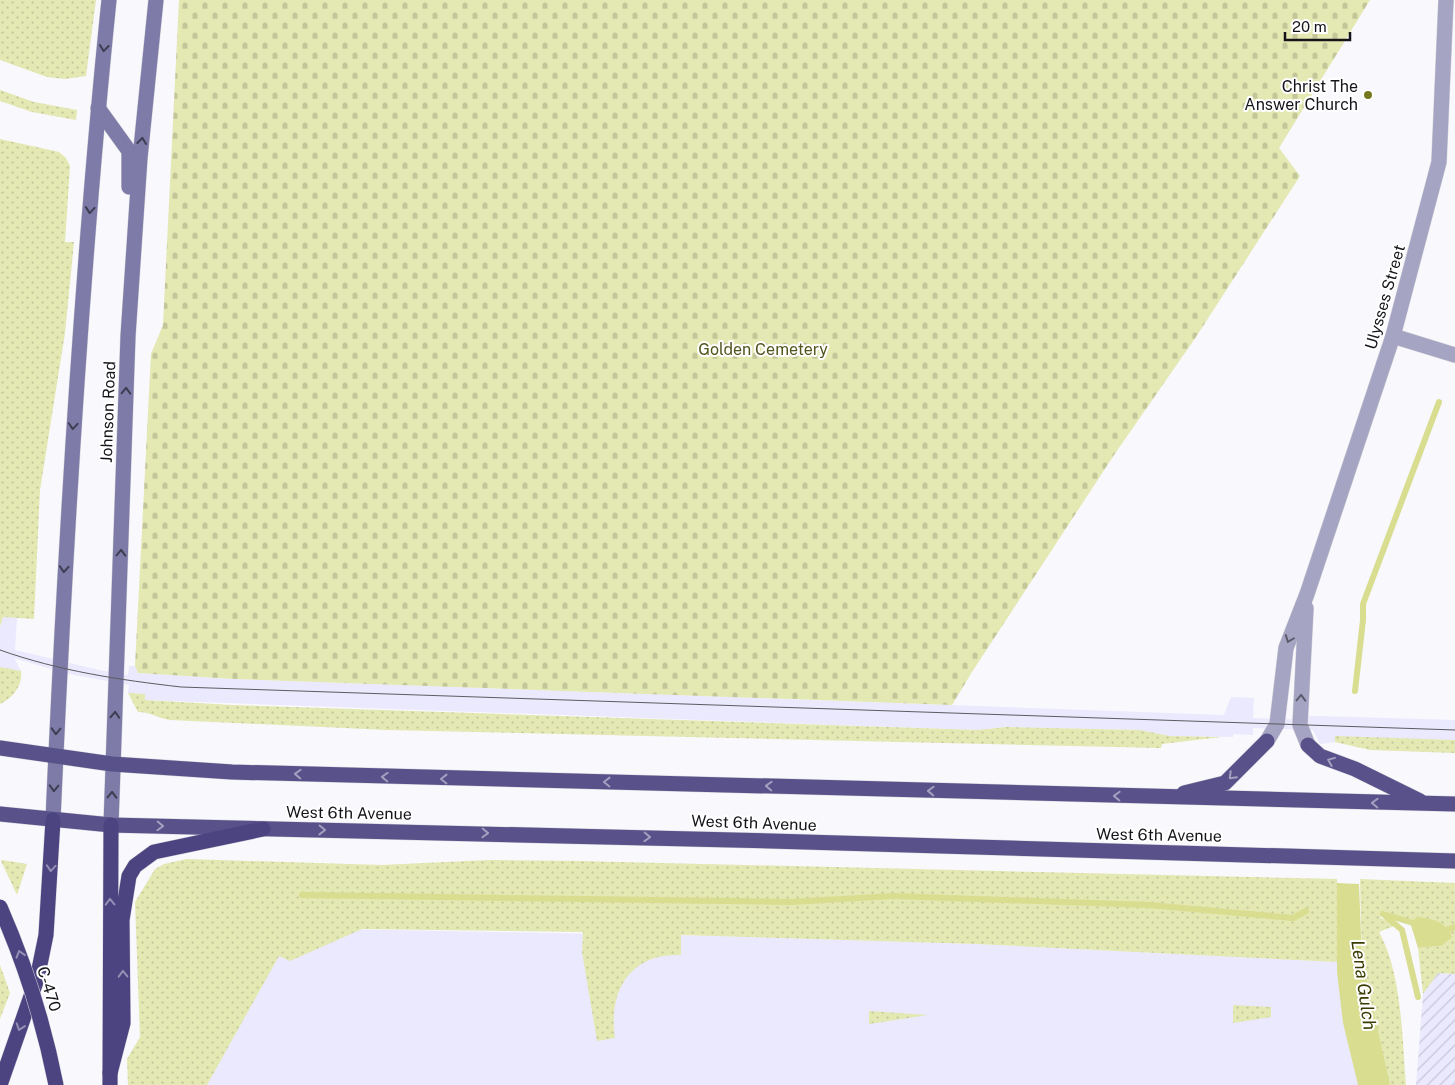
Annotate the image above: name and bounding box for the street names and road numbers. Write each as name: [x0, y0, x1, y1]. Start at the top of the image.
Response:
street label: Ulysses Street: [1361, 242, 1409, 352]
street label: Johnson Road: [97, 361, 119, 463]
street label: West 6th Avenue: [286, 802, 412, 824]
street label: West 6th Avenue: [691, 811, 817, 835]
street label: West 6th Avenue: [1096, 824, 1222, 846]
street label: C-470: [33, 964, 65, 1014]

